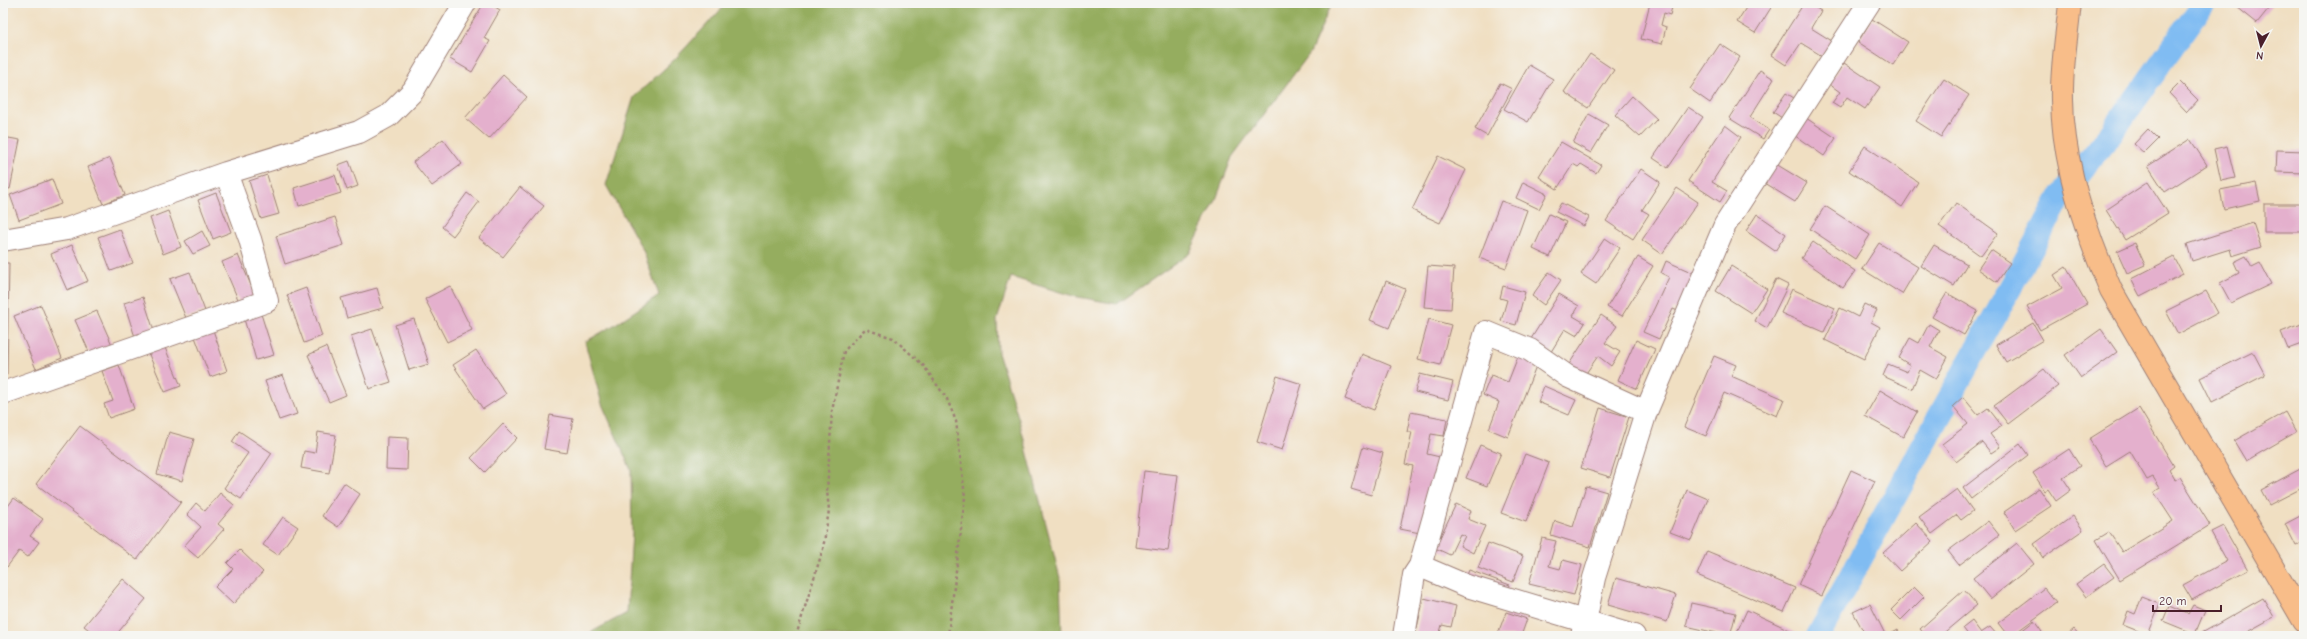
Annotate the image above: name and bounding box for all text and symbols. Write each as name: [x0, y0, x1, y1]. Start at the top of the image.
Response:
north arrow: [2241, 26, 2281, 66]
text: N: [2255, 49, 2264, 62]
scale bar: [2153, 587, 2221, 613]
text: 20 m: [2159, 594, 2187, 608]

